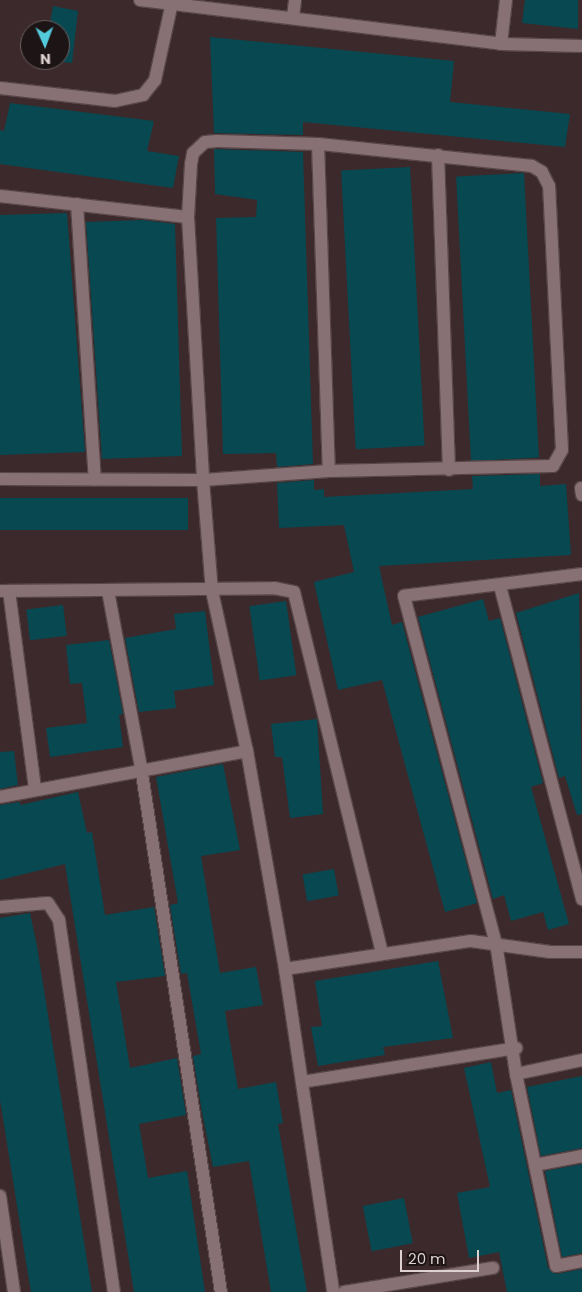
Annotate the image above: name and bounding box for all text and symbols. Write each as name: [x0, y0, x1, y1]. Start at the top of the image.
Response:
north arrow: [20, 20, 70, 70]
text: N: [40, 49, 51, 69]
scale bar: [402, 1240, 481, 1272]
text: 20 m: [408, 1248, 446, 1269]

